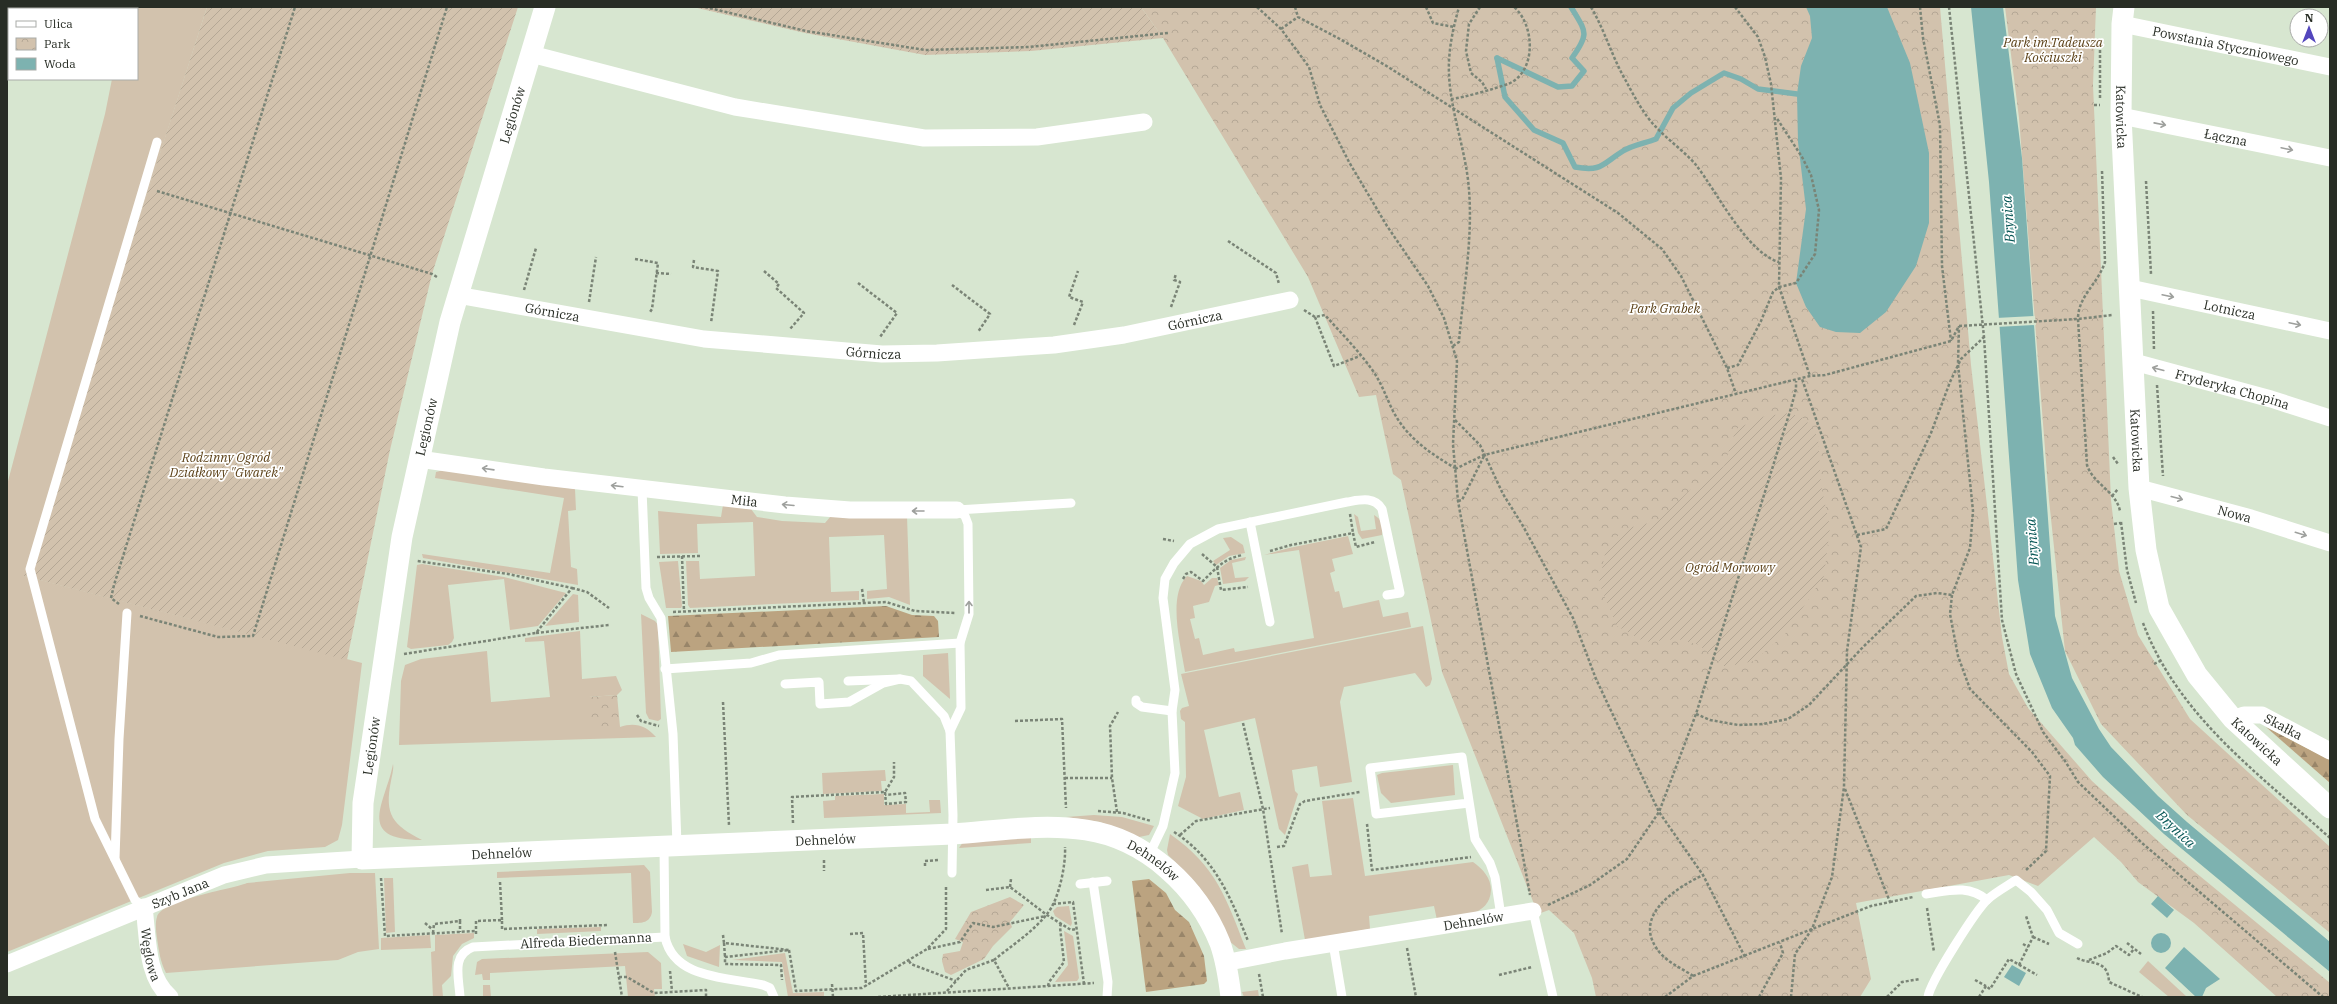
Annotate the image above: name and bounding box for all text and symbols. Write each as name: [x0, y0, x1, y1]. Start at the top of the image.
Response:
legend: [8, 8, 138, 80]
north arrow: [2289, 8, 2329, 48]
text: N: [2305, 11, 2314, 25]
text: Ulica: [44, 16, 73, 31]
street label: Powstania Styczniowego: [2151, 23, 2300, 69]
park label: Park im.Tadeusza Kościuszki: [2002, 34, 2103, 66]
text: Park: [44, 36, 70, 51]
text: Woda: [44, 56, 76, 71]
street label: Legionów: [496, 85, 529, 146]
street label: Katowicka: [2112, 85, 2131, 149]
one-way arrow: [2153, 120, 2166, 128]
street label: Łączna: [2203, 125, 2249, 150]
one-way arrow: [2280, 145, 2293, 153]
water label: Brynica: [1997, 194, 2019, 244]
one-way arrow: [2161, 293, 2174, 301]
street label: Lotnicza: [2202, 296, 2257, 324]
street label: Górnicza: [524, 299, 581, 326]
park label: Park Grabek: [1629, 300, 1700, 317]
street label: Górnicza: [1166, 307, 1224, 335]
one-way arrow: [2288, 320, 2301, 328]
street label: Górnicza: [845, 343, 901, 363]
one-way arrow: [2152, 364, 2165, 372]
street label: Fryderyka Chopina: [2173, 365, 2292, 413]
street label: Legionów: [412, 397, 441, 458]
street label: Katowicka: [2126, 408, 2146, 473]
park label: Rodzinny Ogród Działkowy "Gwarek": [169, 449, 283, 481]
one-way arrow: [482, 465, 495, 473]
one-way arrow: [611, 482, 624, 490]
street label: Miła: [730, 491, 758, 511]
one-way arrow: [2170, 494, 2183, 502]
one-way arrow: [782, 501, 795, 508]
street label: Nowa: [2216, 501, 2253, 527]
one-way arrow: [912, 507, 925, 515]
water label: Brynica: [2021, 517, 2043, 567]
one-way arrow: [2295, 531, 2308, 538]
park label: Ogród Morwowy: [1685, 559, 1776, 576]
one-way arrow: [965, 601, 973, 614]
street label: Skałka: [2261, 710, 2305, 744]
street label: Katowicka: [2228, 714, 2286, 769]
street label: Legionów: [359, 716, 384, 776]
water label: Brynica: [2152, 806, 2200, 852]
street label: Dehnelów: [795, 830, 856, 850]
street label: Dehnelów: [1124, 836, 1183, 885]
street label: Dehnelów: [471, 844, 532, 863]
street label: Szyb Jana: [149, 874, 211, 913]
street label: Dehnelów: [1442, 908, 1505, 934]
street label: Węglowa: [137, 927, 165, 984]
street label: Alfreda Biedermanna: [520, 929, 652, 952]

